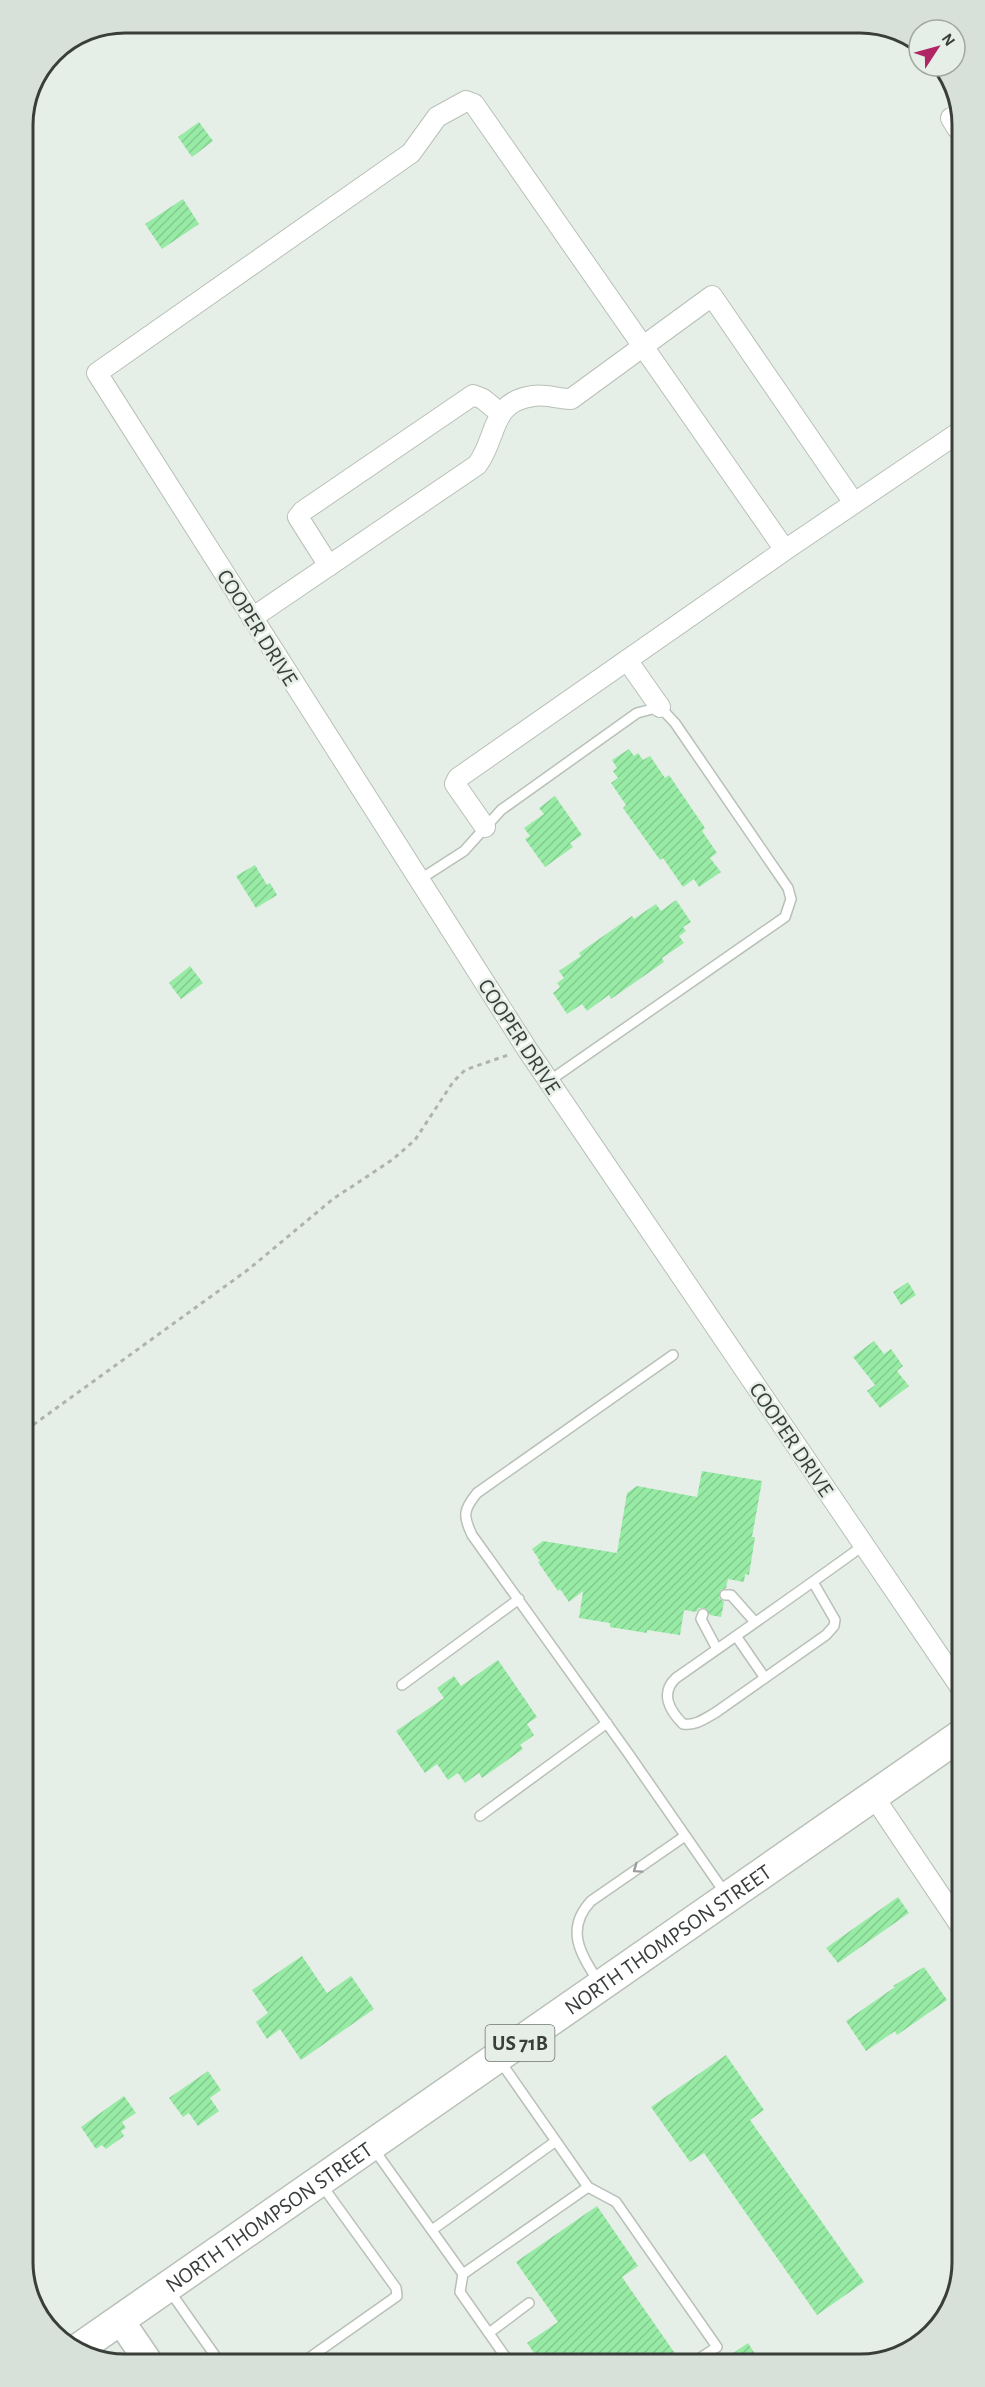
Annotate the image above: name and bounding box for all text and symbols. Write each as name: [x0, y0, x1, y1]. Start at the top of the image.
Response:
north arrow: [907, 18, 967, 78]
text: N: [939, 31, 958, 49]
street label: COOPER DRIVE: [213, 566, 302, 690]
street label: COOPER DRIVE: [474, 975, 565, 1098]
street label: COOPER DRIVE: [745, 1379, 837, 1501]
street label: NORTH THOMPSON STREET: [561, 1861, 775, 2019]
one-way arrow: [632, 1862, 643, 1873]
road number: US 71B: [486, 2025, 554, 2061]
street label: NORTH THOMPSON STREET: [162, 2138, 376, 2297]

